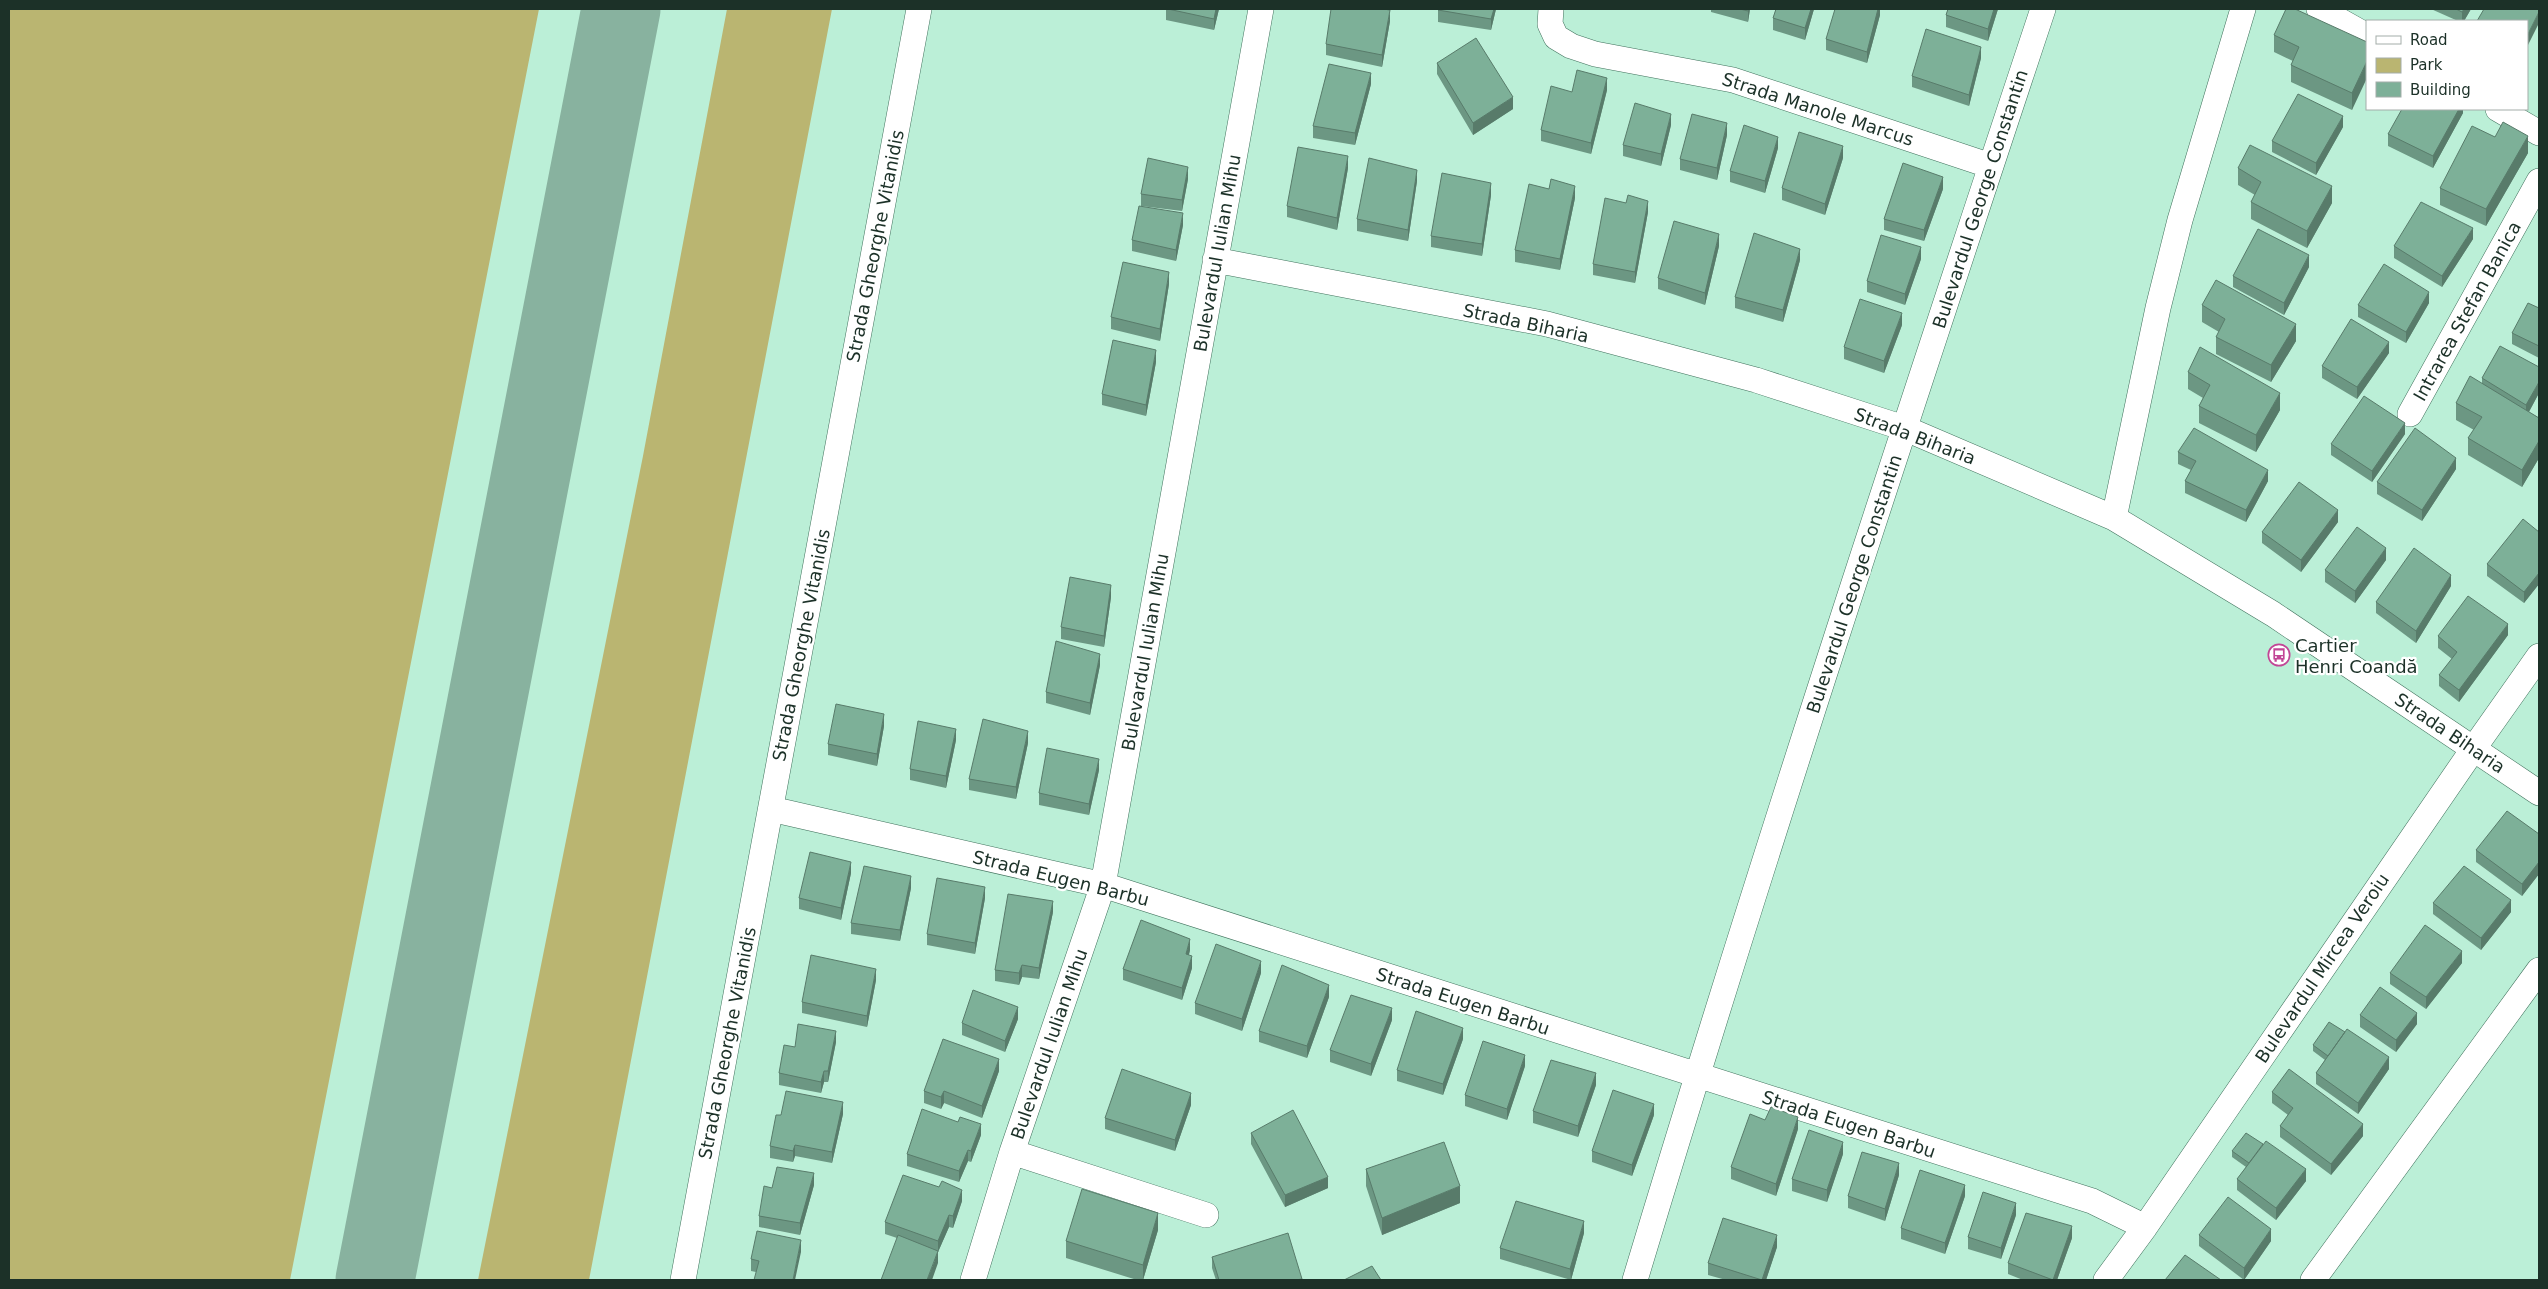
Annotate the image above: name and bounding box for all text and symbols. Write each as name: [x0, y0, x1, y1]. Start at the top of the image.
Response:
legend: [2366, 20, 2528, 110]
text: Road: [2410, 31, 2448, 49]
text: Park: [2410, 56, 2443, 74]
street label: Bulevardul George Constantin: [1928, 67, 2032, 331]
street label: Strada Manole Marcus: [1720, 68, 1916, 150]
text: Building: [2410, 81, 2471, 99]
street label: Strada Gheorghe Vitanidis: [842, 128, 908, 364]
street label: Bulevardul Iulian Mihu: [1189, 153, 1245, 353]
street label: Intrarea Stefan Banica: [2409, 218, 2525, 404]
street label: Strada Biharia: [1461, 299, 1591, 347]
street label: Strada Biharia: [1851, 403, 1979, 469]
street label: Bulevardul George Constantin: [1802, 452, 1906, 716]
street label: Strada Gheorghe Vitanidis: [768, 527, 834, 763]
street label: Bulevardul Iulian Mihu: [1117, 552, 1173, 752]
place label: Cartier Henri Coandă: [2295, 635, 2418, 677]
bus stop icon: Cartier Henri Coandă: [2267, 643, 2291, 667]
street label: Strada Biharia: [2391, 688, 2509, 778]
street label: Strada Eugen Barbu: [971, 846, 1151, 910]
street label: Bulevardul Mircea Veroiu: [2251, 869, 2393, 1067]
street label: Strada Gheorghe Vitanidis: [694, 925, 760, 1161]
street label: Bulevardul Iulian Mihu: [1006, 946, 1092, 1142]
street label: Strada Eugen Barbu: [1374, 963, 1552, 1039]
street label: Strada Eugen Barbu: [1760, 1086, 1938, 1162]

